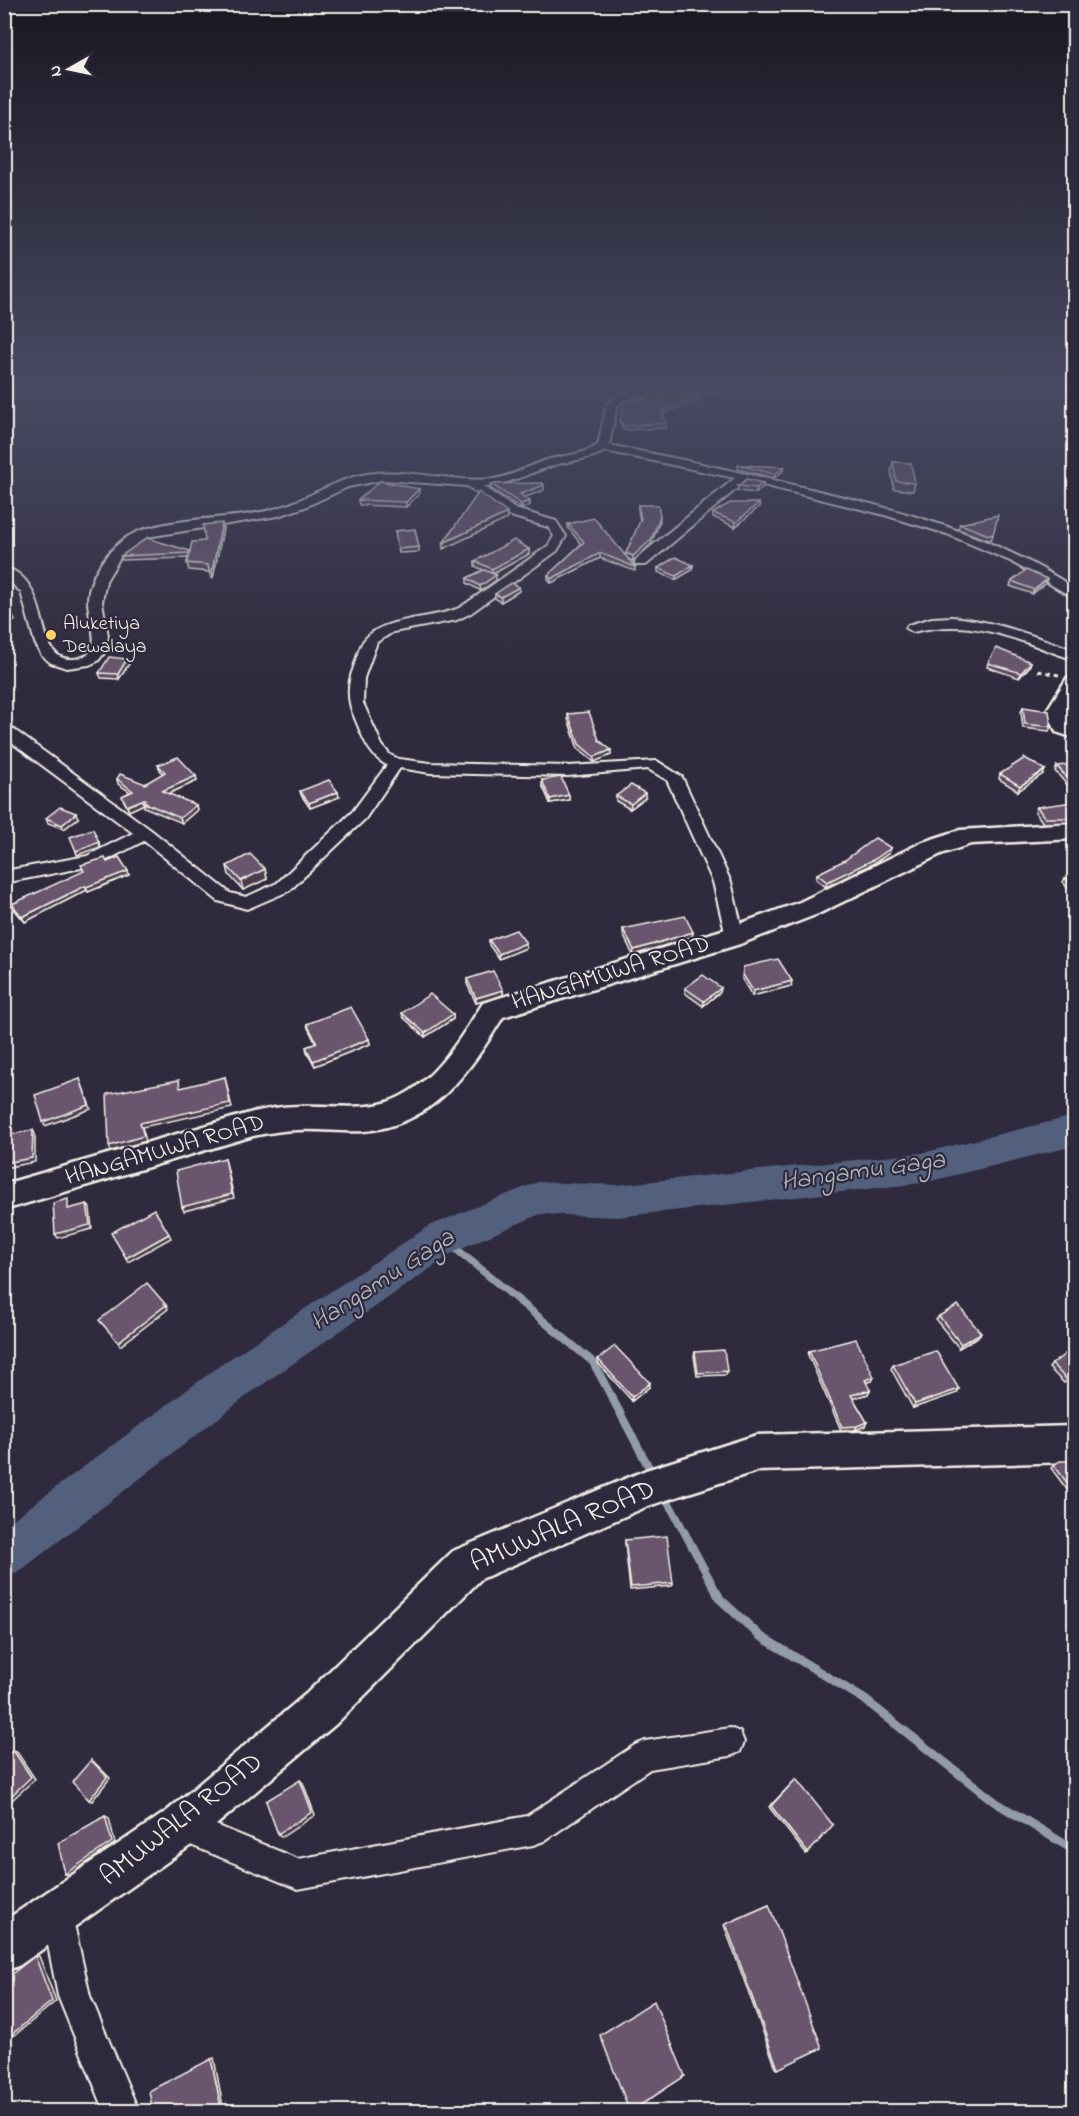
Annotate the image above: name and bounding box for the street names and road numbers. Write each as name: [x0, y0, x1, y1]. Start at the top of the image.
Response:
street label: HANGAMUWA ROAD: [508, 927, 714, 1021]
street label: HANGAMUWA ROAD: [61, 1106, 269, 1196]
street label: AMUWALA ROAD: [464, 1470, 662, 1584]
street label: AMUWALA ROAD: [92, 1743, 272, 1897]

